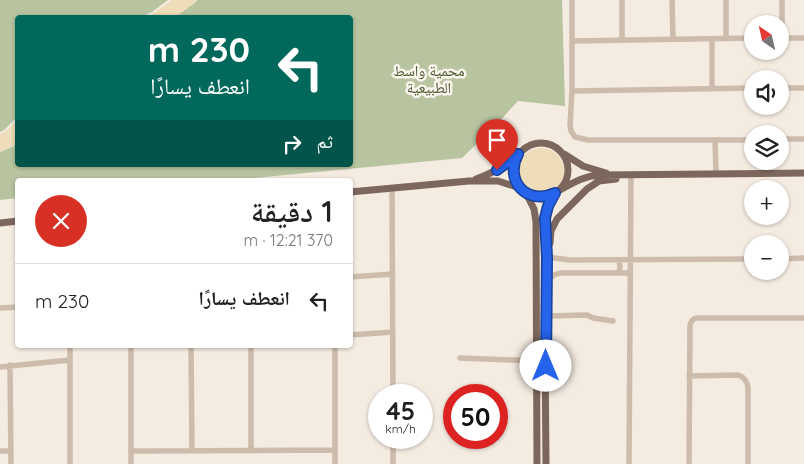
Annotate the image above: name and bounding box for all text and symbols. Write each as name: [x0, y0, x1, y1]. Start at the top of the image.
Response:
north arrow: [744, 15, 789, 60]
map controls: [744, 15, 789, 280]
text: 230 m: [148, 27, 250, 71]
icon: left: [268, 35, 333, 100]
park label: محمية واسط الطبيعية: [393, 61, 465, 97]
button: sound: [744, 70, 789, 115]
text: انعطف يسارًا: [150, 72, 250, 100]
pin: [476, 119, 518, 170]
button: layers: [744, 125, 789, 170]
icon: arrive: [483, 126, 511, 154]
text: ثم: [316, 129, 333, 153]
icon: right: [278, 130, 306, 158]
button: +: [744, 180, 789, 225]
text: 1 دقيقة: [251, 192, 333, 230]
button: close: [35, 195, 87, 247]
text: 370 m · 12:21: [243, 230, 333, 250]
button: −: [744, 235, 789, 280]
text: انعطف يسارًا: [199, 286, 290, 310]
icon: left: [305, 287, 333, 315]
text: 230 m: [35, 289, 89, 313]
position arrow: [519, 339, 571, 391]
speed limit sign: 50: [443, 384, 508, 449]
text: 45: [386, 395, 415, 426]
text: km/h: [385, 421, 416, 436]

